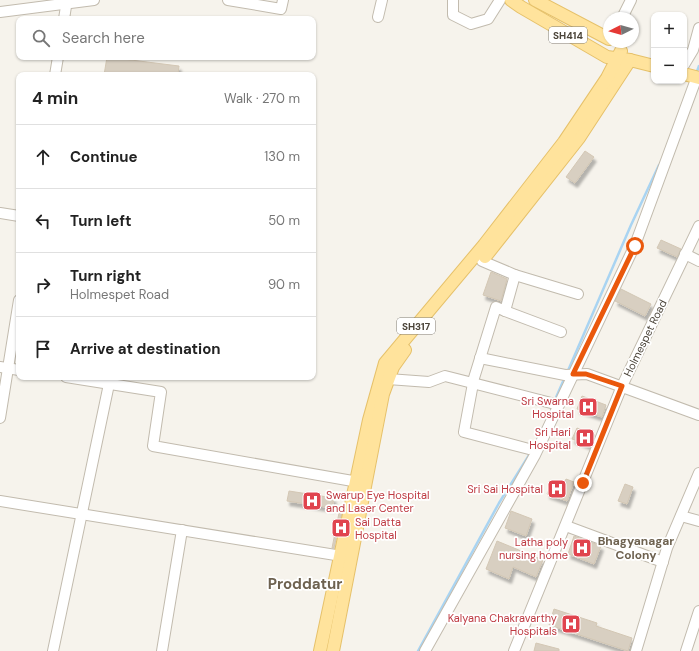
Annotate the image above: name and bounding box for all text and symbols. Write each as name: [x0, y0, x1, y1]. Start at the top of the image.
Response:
north arrow: [603, 12, 639, 48]
map controls: [651, 12, 687, 84]
button: +: [651, 12, 687, 48]
search box: [16, 16, 316, 60]
icon: search: [30, 27, 52, 49]
road number: SH414: [549, 27, 587, 43]
text: Search here: [62, 28, 145, 48]
button: −: [651, 48, 687, 84]
text: 4 min: [32, 87, 78, 109]
text: Walk · 270 m: [224, 90, 300, 107]
icon: ahead: [32, 146, 54, 168]
text: Continue: [70, 147, 138, 167]
text: 130 m: [264, 148, 300, 165]
icon: left: [32, 210, 54, 232]
text: Turn left: [70, 211, 131, 231]
text: 50 m: [268, 212, 300, 229]
route start: [626, 237, 644, 255]
text: Turn right: [70, 266, 141, 286]
icon: right: [32, 274, 54, 296]
text: 90 m: [268, 276, 300, 293]
text: Holmespet Road: [70, 286, 169, 303]
street label: Holmespet Road: [620, 297, 670, 379]
road number: SH317: [397, 318, 435, 334]
icon: arrive: [32, 338, 54, 360]
text: Arrive at destination: [70, 339, 221, 359]
place label: Sri Swarna Hospital: [521, 394, 574, 421]
hospital icon: Sri Swarna Hospital: [577, 396, 599, 418]
place label: Sri Hari Hospital: [529, 425, 571, 452]
hospital icon: Sri Hari Hospital: [574, 427, 596, 449]
route end: [574, 474, 592, 492]
hospital icon: Sri Sai Hospital: [546, 478, 568, 500]
place label: Sri Sai Hospital: [467, 482, 543, 496]
place label: Swarup Eye Hospital and Laser Center: [326, 488, 430, 515]
hospital icon: Swarup Eye Hospital and Laser Center: [301, 490, 323, 512]
place label: Sai Datta Hospital: [355, 515, 401, 542]
hospital icon: Sai Datta Hospital: [330, 517, 352, 539]
district label: Bhagyanagar Colony: [598, 533, 674, 563]
place label: Latha poly nursing home: [499, 535, 568, 562]
hospital icon: Latha poly nursing home: [571, 537, 593, 559]
district label: Proddatur: [268, 574, 342, 594]
place label: Kalyana Chakravarthy Hospitals: [448, 611, 557, 638]
hospital icon: Kalyana Chakravarthy Hospitals: [560, 613, 582, 635]

